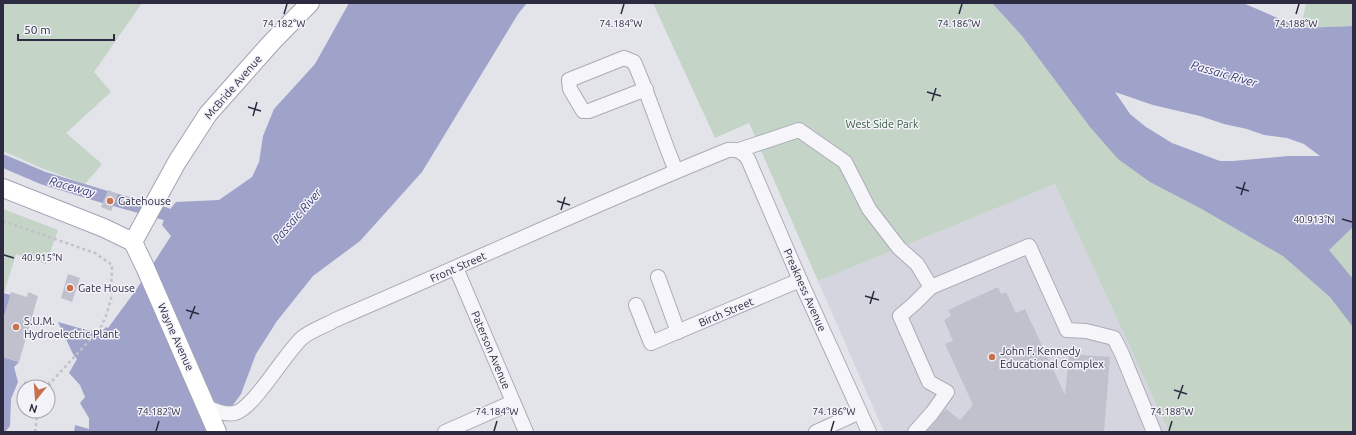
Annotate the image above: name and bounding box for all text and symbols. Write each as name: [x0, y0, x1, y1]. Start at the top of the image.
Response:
scale bar: [18, 16, 114, 42]
text: 74.182°W: [262, 18, 306, 29]
text: 74.184°W: [599, 18, 643, 29]
text: 74.186°W: [937, 18, 981, 29]
text: 74.188°W: [1274, 18, 1318, 29]
text: 50 m: [24, 23, 51, 36]
street label: McBride Avenue: [202, 53, 264, 121]
water label: Passaic River: [1190, 58, 1259, 89]
park label: West Side Park: [845, 118, 919, 130]
water label: Raceway: [48, 174, 97, 199]
water label: Passaic River: [269, 185, 324, 246]
place label: Gatehouse: [118, 195, 171, 207]
marker: Gatehouse: [105, 196, 115, 206]
text: 40.913°N: [1293, 214, 1335, 225]
street label: Preakness Avenue: [781, 247, 829, 333]
street label: Front Street: [428, 249, 488, 285]
text: 40.915°N: [21, 252, 63, 263]
place label: Gate House: [78, 282, 135, 294]
marker: Gate House: [65, 283, 75, 293]
street label: Birch Street: [697, 295, 756, 329]
street label: Wayne Avenue: [156, 301, 196, 373]
street label: Paterson Avenue: [469, 309, 513, 391]
place label: S.U.M. Hydroelectric Plant: [24, 315, 119, 340]
marker: S.U.M. Hydroelectric Plant: [11, 322, 21, 332]
place label: John F. Kennedy Educational Complex: [1000, 345, 1104, 370]
marker: John F. Kennedy Educational Complex: [987, 352, 997, 362]
north arrow: [16, 379, 56, 419]
text: N: [27, 402, 39, 416]
text: 74.182°W: [137, 406, 181, 417]
text: 74.184°W: [475, 406, 519, 417]
text: 74.186°W: [812, 406, 856, 417]
text: 74.188°W: [1150, 406, 1194, 417]

